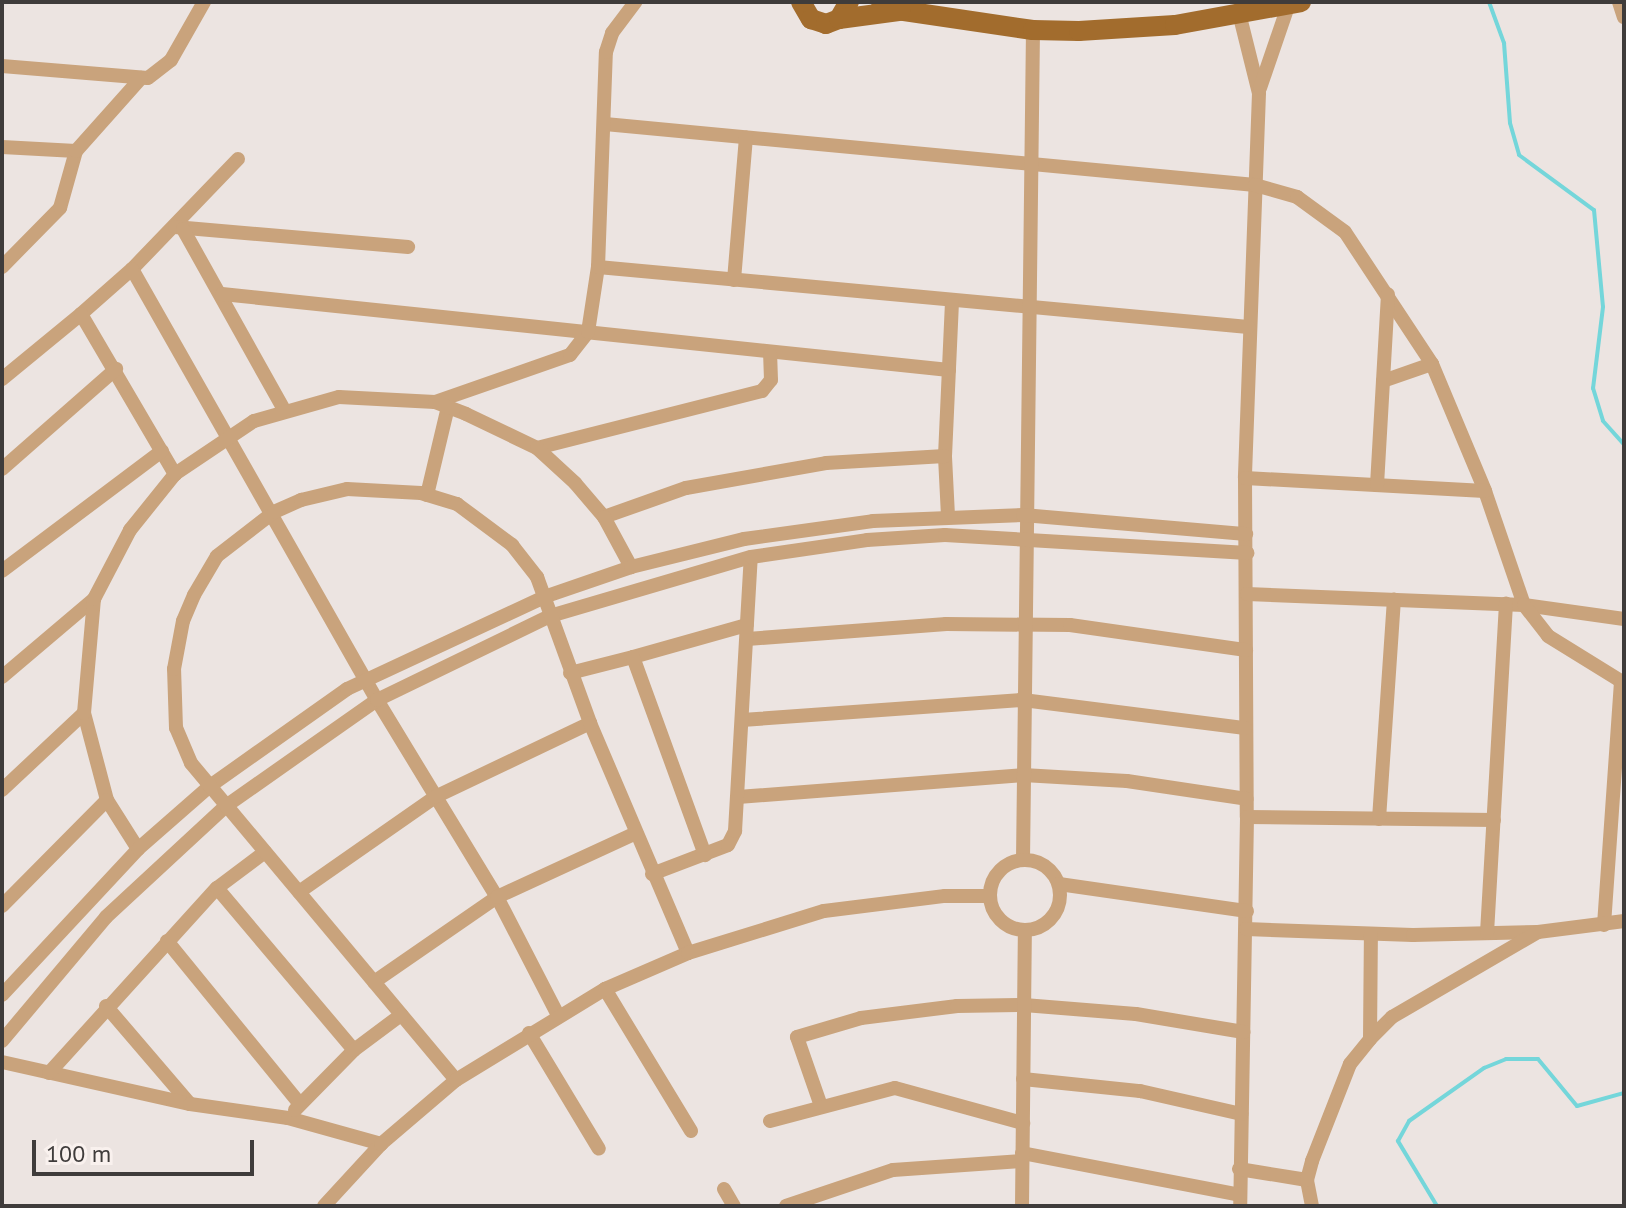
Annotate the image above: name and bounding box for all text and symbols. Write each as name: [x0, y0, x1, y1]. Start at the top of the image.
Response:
scale bar: [36, 1124, 258, 1174]
text: 100 m: [46, 1138, 111, 1169]

